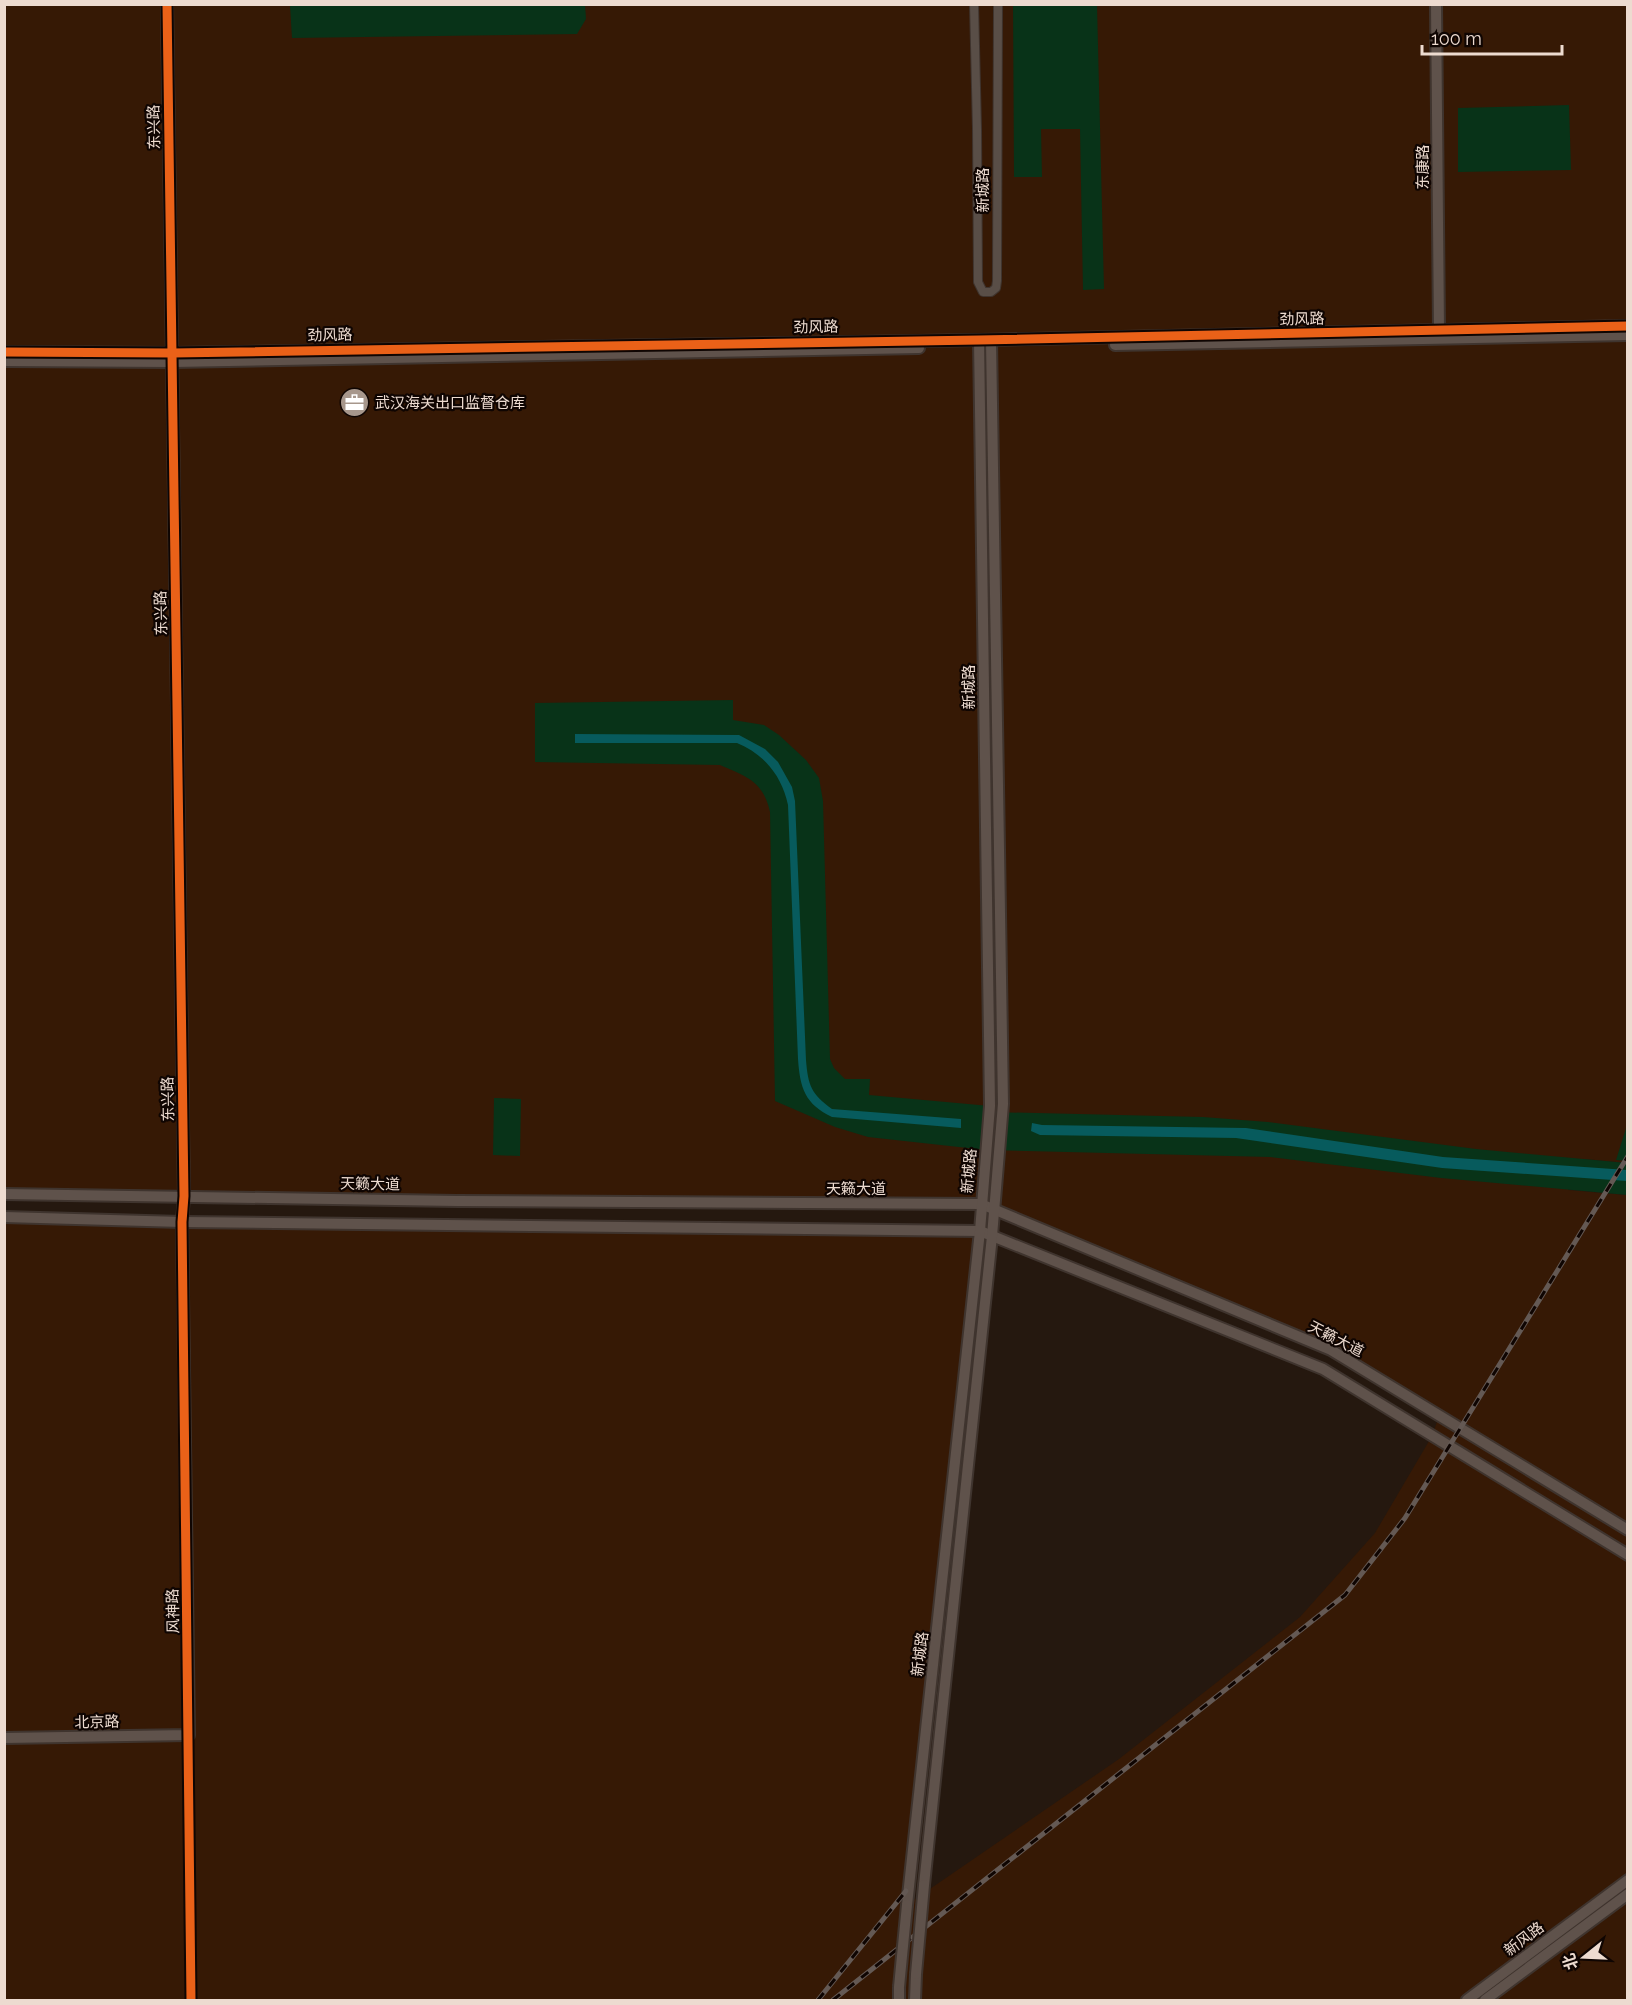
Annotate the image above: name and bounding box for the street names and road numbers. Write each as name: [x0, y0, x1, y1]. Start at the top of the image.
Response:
street label: 东兴路: [145, 104, 163, 150]
street label: 东康路: [1414, 144, 1432, 190]
street label: 新城路: [974, 167, 992, 213]
street label: 劲风路: [1279, 310, 1325, 328]
street label: 劲风路: [793, 318, 839, 336]
street label: 劲风路: [307, 326, 353, 344]
street label: 东兴路: [152, 590, 170, 636]
street label: 新城路: [960, 664, 978, 710]
street label: 东兴路: [159, 1076, 177, 1122]
street label: 新城路: [958, 1148, 980, 1194]
street label: 天籁大道: [340, 1174, 400, 1194]
street label: 天籁大道: [826, 1180, 886, 1198]
street label: 天籁大道: [1305, 1317, 1367, 1361]
street label: 风神路: [164, 1588, 182, 1634]
street label: 新城路: [908, 1631, 932, 1677]
street label: 北京路: [74, 1713, 120, 1731]
street label: 新风路: [1501, 1918, 1547, 1960]

